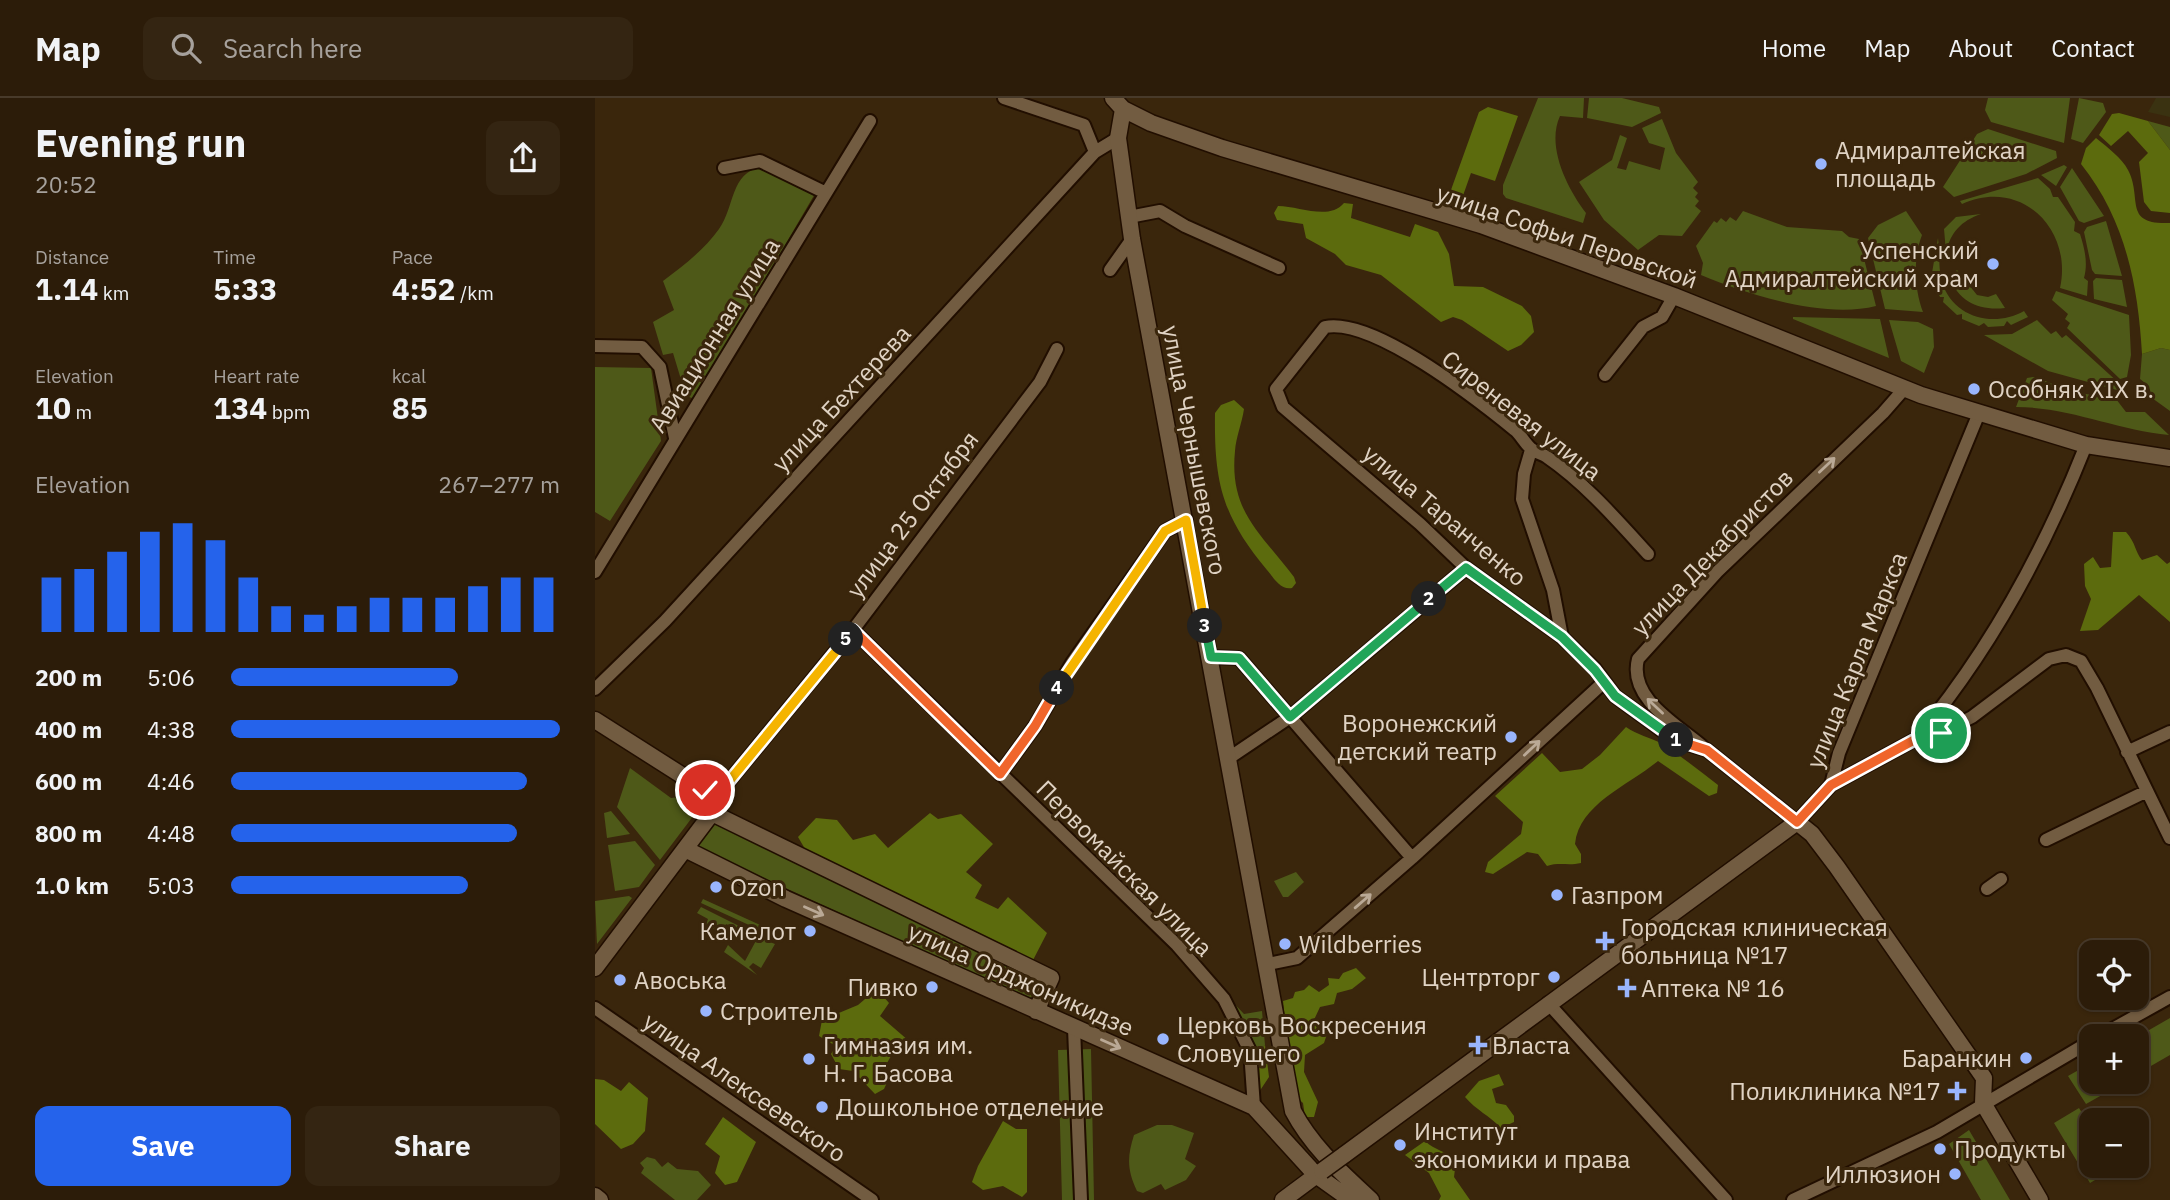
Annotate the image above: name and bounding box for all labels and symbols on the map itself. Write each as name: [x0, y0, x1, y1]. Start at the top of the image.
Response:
place label: Адмиралтейская площадь: [1835, 134, 2026, 194]
marker: Адмиралтейская площадь: [1813, 156, 1829, 172]
street label: улица Софьи Перовской: [1432, 176, 1702, 296]
street label: Авиационная улица: [641, 232, 787, 438]
place label: Успенский Адмиралтейский храм: [1724, 234, 1979, 294]
marker: Успенский Адмиралтейский храм: [1985, 256, 2001, 272]
street label: улица Бехтерева: [765, 318, 918, 478]
street label: улица Чернышевского: [1155, 322, 1235, 578]
street label: Сиреневая улица: [1436, 343, 1609, 488]
place label: Особняк XIX в.: [1988, 373, 2154, 405]
marker: Особняк XIX в.: [1966, 381, 1982, 397]
street label: улица 25 Октября: [839, 424, 985, 604]
street label: улица Таранченко: [1356, 437, 1534, 593]
one-way arrow: [1818, 457, 1835, 474]
street label: улица Декабристов: [1624, 462, 1800, 642]
street label: улица Карла Маркса: [1798, 547, 1914, 773]
pin: 2: [1411, 582, 1447, 616]
pin: 3: [1187, 608, 1223, 644]
pin: 5: [828, 622, 863, 656]
pin: 4: [1039, 670, 1075, 706]
one-way arrow: [1647, 698, 1664, 715]
pin: [1911, 703, 1971, 763]
place label: Воронежский детский театр: [1338, 707, 1497, 767]
pin: 1: [1659, 722, 1693, 758]
marker: Воронежский детский театр: [1503, 729, 1519, 745]
one-way arrow: [1523, 740, 1541, 756]
pin: [675, 760, 735, 820]
street label: Первомайская улица: [1030, 773, 1220, 963]
place label: Ozon: [730, 871, 785, 903]
marker: Ozon: [708, 879, 724, 895]
place label: Газпром: [1571, 879, 1664, 911]
marker: Газпром: [1549, 887, 1565, 903]
one-way arrow: [1354, 893, 1372, 909]
one-way arrow: [803, 905, 825, 918]
place label: Городская клиническая больница №17: [1621, 911, 1888, 971]
place label: Камелот: [700, 915, 796, 947]
street label: улица Орджоникидзе: [903, 915, 1139, 1043]
marker: Камелот: [802, 923, 818, 939]
place label: Wildberries: [1299, 928, 1422, 960]
marker: Городская клиническая больница №17: [1595, 931, 1615, 951]
marker: Wildberries: [1277, 936, 1293, 952]
place label: Центрторг: [1422, 961, 1540, 993]
place label: Авоська: [634, 964, 727, 996]
marker: Центрторг: [1546, 969, 1562, 985]
place label: Пивко: [848, 971, 918, 1003]
marker: Авоська: [612, 972, 628, 988]
place label: Аптека № 16: [1641, 972, 1785, 1004]
marker: Пивко: [924, 979, 940, 995]
marker: Аптека № 16: [1619, 980, 1635, 996]
place label: Строитель: [720, 995, 838, 1027]
marker: Строитель: [698, 1003, 714, 1019]
street label: улица Алексеевского: [637, 1005, 853, 1169]
place label: Церковь Воскресения Словущего: [1177, 1009, 1427, 1069]
place label: Гимназия им. Н. Г. Басова: [823, 1029, 973, 1089]
place label: Власта: [1492, 1029, 1570, 1061]
marker: Церковь Воскресения Словущего: [1155, 1031, 1171, 1047]
marker: Власта: [1470, 1037, 1486, 1053]
one-way arrow: [1100, 1039, 1122, 1052]
place label: Баранкин: [1902, 1042, 2012, 1074]
marker: Баранкин: [2018, 1050, 2034, 1066]
marker: Гимназия им. Н. Г. Басова: [801, 1051, 817, 1067]
place label: Поликлиника №17: [1729, 1075, 1941, 1107]
marker: Поликлиника №17: [1947, 1081, 1967, 1101]
place label: Дошкольное отделение: [836, 1091, 1104, 1123]
marker: Дошкольное отделение: [814, 1099, 830, 1115]
place label: Институт экономики и права: [1414, 1115, 1630, 1175]
place label: Продукты: [1954, 1133, 2066, 1165]
marker: Институт экономики и права: [1392, 1137, 1408, 1153]
marker: Продукты: [1932, 1141, 1948, 1157]
place label: Иллюзион: [1825, 1158, 1941, 1190]
marker: Иллюзион: [1947, 1166, 1963, 1182]

